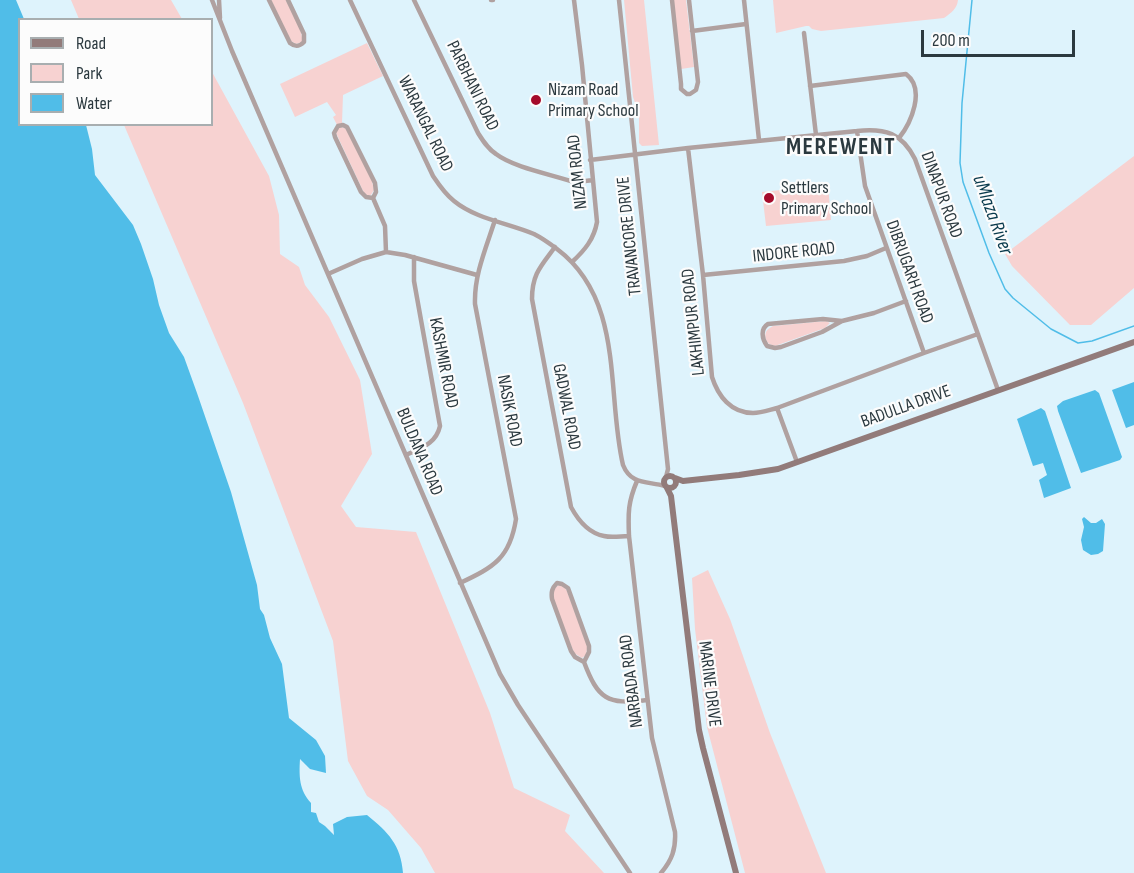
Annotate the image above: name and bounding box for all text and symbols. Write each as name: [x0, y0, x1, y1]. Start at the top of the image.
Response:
legend: [18, 18, 213, 126]
scale bar: [924, 18, 1078, 56]
text: 200 m: [932, 30, 970, 51]
text: Road: [76, 33, 106, 54]
street label: PARBHANI ROAD: [441, 38, 503, 134]
text: Park: [76, 63, 102, 84]
street label: WARANGAL ROAD: [393, 73, 457, 175]
place label: Nizam Road Primary School: [548, 79, 639, 122]
text: Water: [76, 93, 112, 114]
marker: Nizam Road Primary School: [529, 93, 543, 107]
street label: NIZAM ROAD: [563, 134, 593, 210]
district label: MEREWENT: [786, 134, 896, 162]
street label: DINAPUR ROAD: [915, 149, 967, 241]
water label: uMlaza River: [967, 172, 1017, 258]
street label: TRAVANCORE DRIVE: [613, 175, 647, 297]
place label: Settlers Primary School: [781, 177, 872, 219]
marker: Settlers Primary School: [762, 191, 776, 205]
street label: DIBRUGARH ROAD: [880, 217, 938, 327]
street label: INDORE ROAD: [752, 238, 836, 268]
street label: LAKHIMPUR ROAD: [678, 268, 710, 376]
street label: KASHMIR ROAD: [424, 316, 462, 410]
street label: GADWAL ROAD: [547, 362, 585, 452]
street label: NASIK ROAD: [491, 373, 527, 449]
street label: BADULLA DRIVE: [858, 381, 954, 433]
street label: BULDANA ROAD: [391, 405, 447, 499]
street label: NARBADA ROAD: [616, 633, 648, 729]
street label: MARINE DRIVE: [693, 640, 725, 728]

